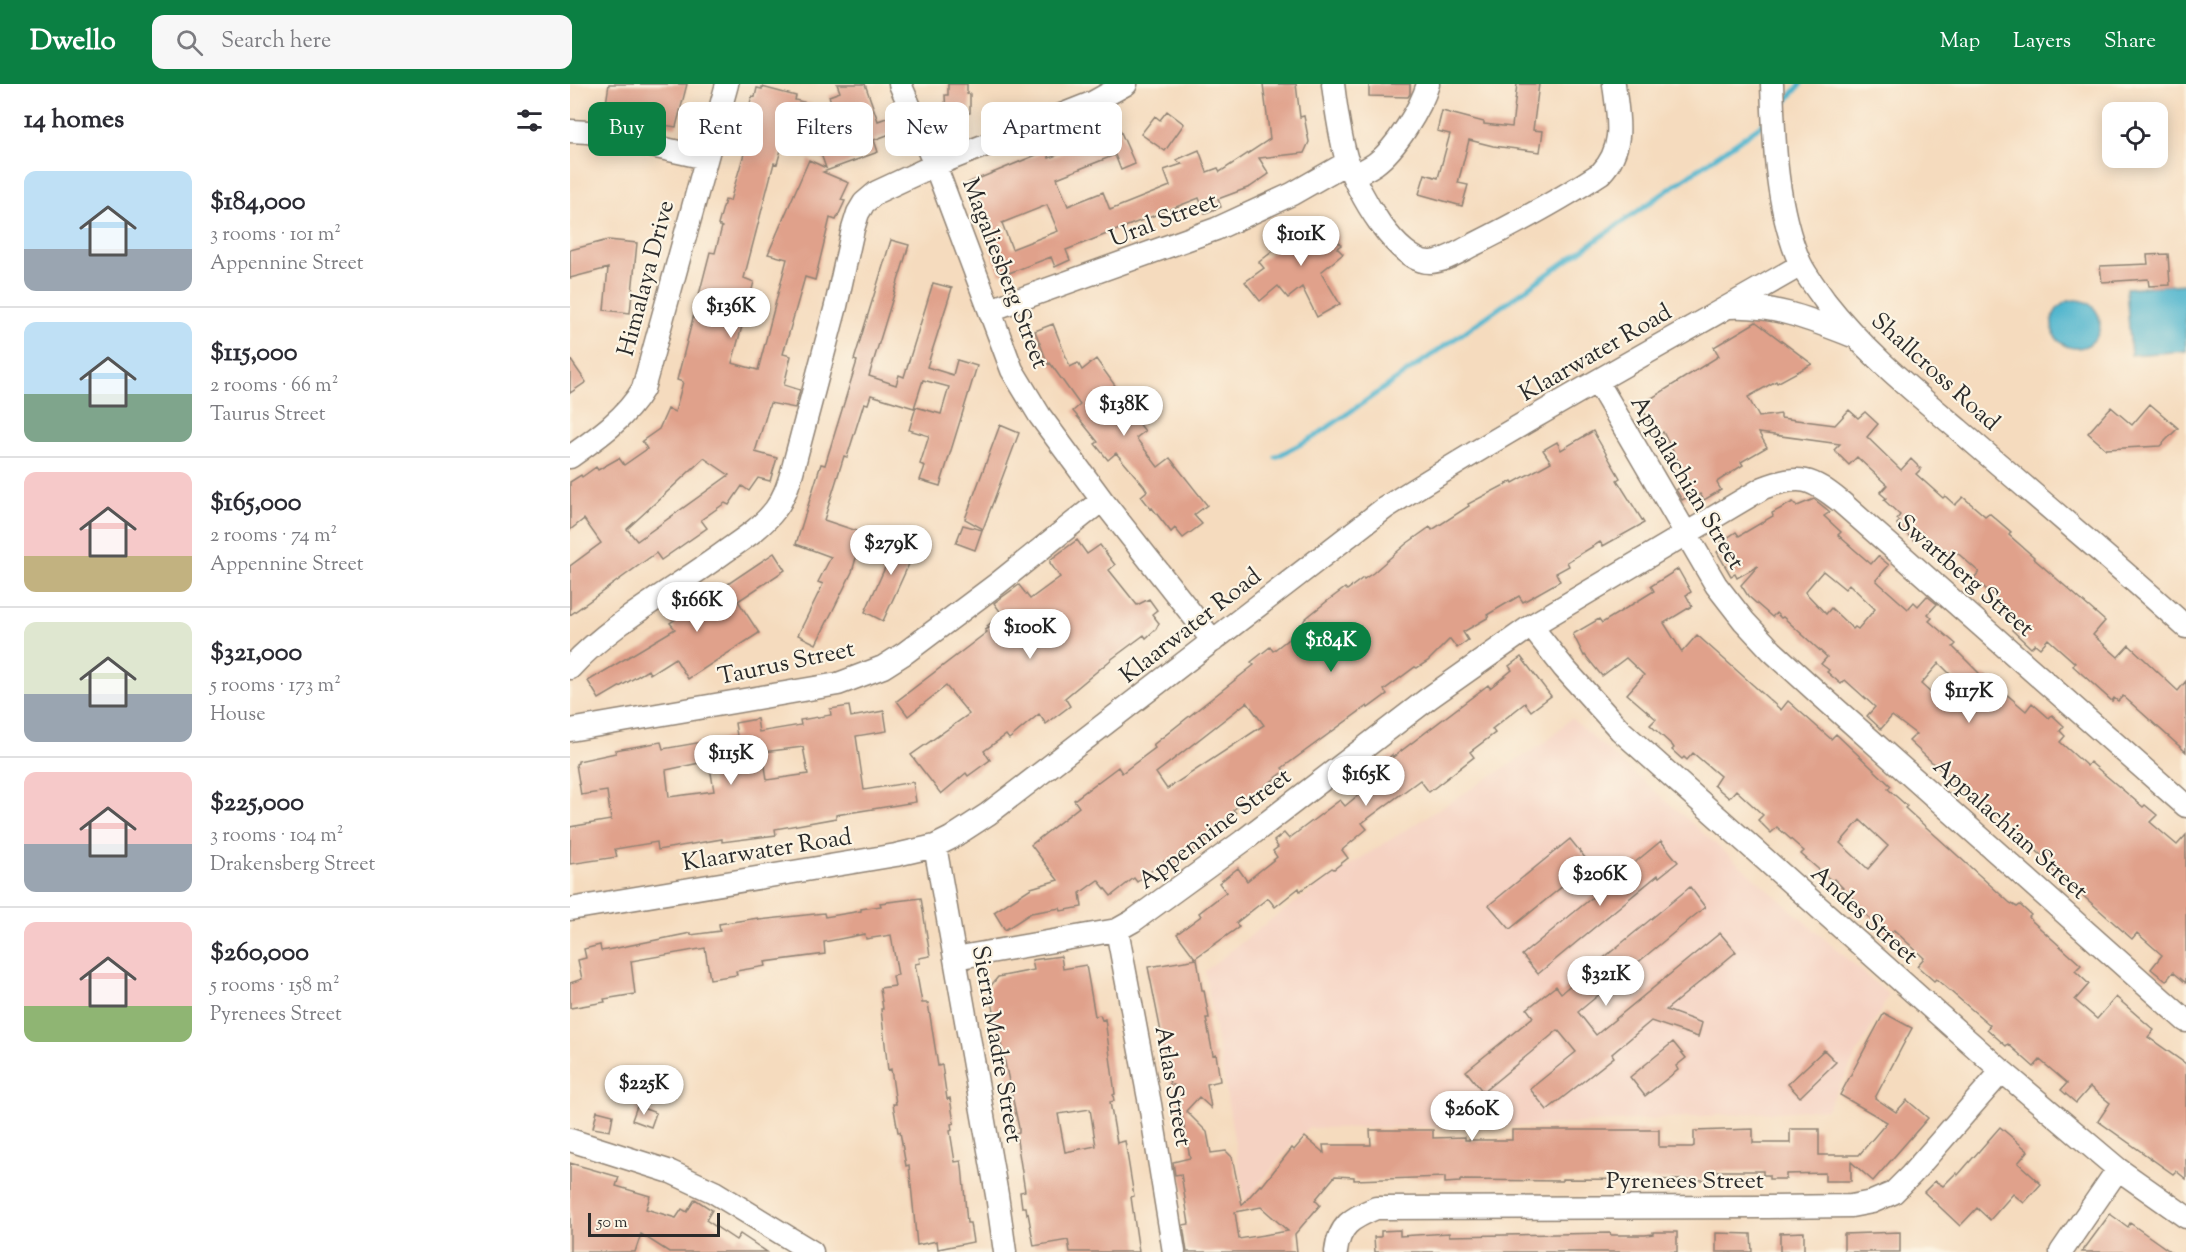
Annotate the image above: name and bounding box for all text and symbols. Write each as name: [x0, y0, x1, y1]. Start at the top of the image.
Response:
search box: [152, 15, 572, 69]
text: Dwello: [30, 22, 116, 62]
icon: search: [173, 26, 206, 59]
text: Search here: [221, 26, 331, 58]
text: Map: [1940, 27, 1980, 57]
text: Layers: [2013, 27, 2071, 57]
text: Share: [2104, 27, 2156, 57]
text: 14 homes: [24, 102, 124, 139]
chip: Buy: [588, 102, 666, 156]
chip: Rent: [678, 102, 763, 156]
chip: Filters: [775, 102, 873, 156]
chip: New: [885, 102, 969, 156]
chip: Apartment: [981, 102, 1122, 156]
map controls: [2102, 102, 2168, 168]
button: locate: [2102, 102, 2168, 168]
icon: filters: [513, 104, 546, 137]
street label: Magaliesberg Street: [952, 174, 1056, 374]
text: $184,000: [210, 184, 306, 221]
street label: Ural Street: [1105, 185, 1223, 257]
icon: home: [72, 195, 144, 267]
street label: Himalaya Drive: [610, 197, 684, 360]
pin: $101K: [1259, 216, 1343, 267]
text: 3 rooms · 101 m²: [210, 221, 341, 250]
text: $101K: [1277, 221, 1325, 250]
text: Appennine Street: [210, 250, 364, 279]
pin: $136K: [689, 288, 773, 339]
text: $136K: [706, 293, 756, 322]
street label: Klaarwater Road: [1513, 296, 1679, 411]
street label: Shallcross Road: [1863, 305, 2007, 440]
text: $115,000: [210, 335, 297, 372]
icon: home: [72, 346, 144, 418]
text: 2 rooms · 66 m²: [210, 372, 338, 401]
pin: $138K: [1082, 386, 1166, 437]
street label: Appalachian Street: [1621, 389, 1752, 577]
text: $138K: [1099, 391, 1149, 420]
text: Taurus Street: [210, 401, 326, 430]
text: $165,000: [210, 485, 302, 522]
icon: home: [72, 496, 144, 568]
street label: Swartberg Street: [1889, 507, 2041, 646]
text: 2 rooms · 74 m²: [210, 522, 337, 551]
pin: $279K: [849, 525, 933, 576]
text: $279K: [864, 530, 918, 559]
text: Appennine Street: [210, 551, 364, 580]
street label: Klaarwater Road: [1113, 560, 1269, 693]
pin: $166K: [655, 582, 739, 633]
text: $166K: [671, 587, 723, 616]
pin: $100K: [988, 609, 1072, 660]
text: $100K: [1004, 614, 1056, 643]
pin: $184K: [1289, 622, 1373, 673]
text: $184K: [1305, 627, 1357, 656]
street label: Taurus Street: [715, 633, 858, 695]
text: $321,000: [210, 635, 302, 672]
icon: home: [72, 646, 144, 718]
text: 5 rooms · 173 m²: [210, 672, 341, 701]
pin: $117K: [1927, 673, 2011, 724]
text: $117K: [1945, 678, 1993, 707]
text: House: [210, 701, 265, 730]
pin: $115K: [689, 735, 773, 786]
text: $115K: [708, 740, 754, 769]
street label: Appalachian Street: [1925, 751, 2095, 908]
pin: $165K: [1324, 756, 1408, 807]
street label: Appennine Street: [1131, 761, 1299, 899]
text: $165K: [1342, 761, 1390, 790]
text: $225,000: [210, 785, 304, 822]
icon: home: [72, 796, 144, 868]
street label: Klaarwater Road: [680, 821, 855, 881]
text: 3 rooms · 104 m²: [210, 822, 344, 851]
text: Drakensberg Street: [210, 851, 375, 880]
pin: $206K: [1558, 856, 1642, 907]
street label: Andes Street: [1802, 858, 1925, 973]
text: $206K: [1572, 861, 1628, 890]
text: $260,000: [210, 935, 309, 972]
street label: Sierra Madre Street: [962, 943, 1030, 1146]
icon: home: [72, 946, 144, 1018]
pin: $321K: [1564, 956, 1648, 1007]
text: $321K: [1581, 961, 1631, 990]
text: 5 rooms · 158 m²: [210, 972, 340, 1001]
text: Pyrenees Street: [210, 1001, 342, 1030]
street label: Atlas Street: [1145, 1023, 1199, 1149]
pin: $225K: [602, 1065, 686, 1116]
text: $225K: [619, 1070, 669, 1099]
pin: $260K: [1430, 1091, 1514, 1142]
text: $260K: [1444, 1096, 1500, 1125]
street label: Pyrenees Street: [1606, 1165, 1764, 1199]
scale bar: [588, 1210, 720, 1238]
text: 50 m: [597, 1212, 628, 1235]

